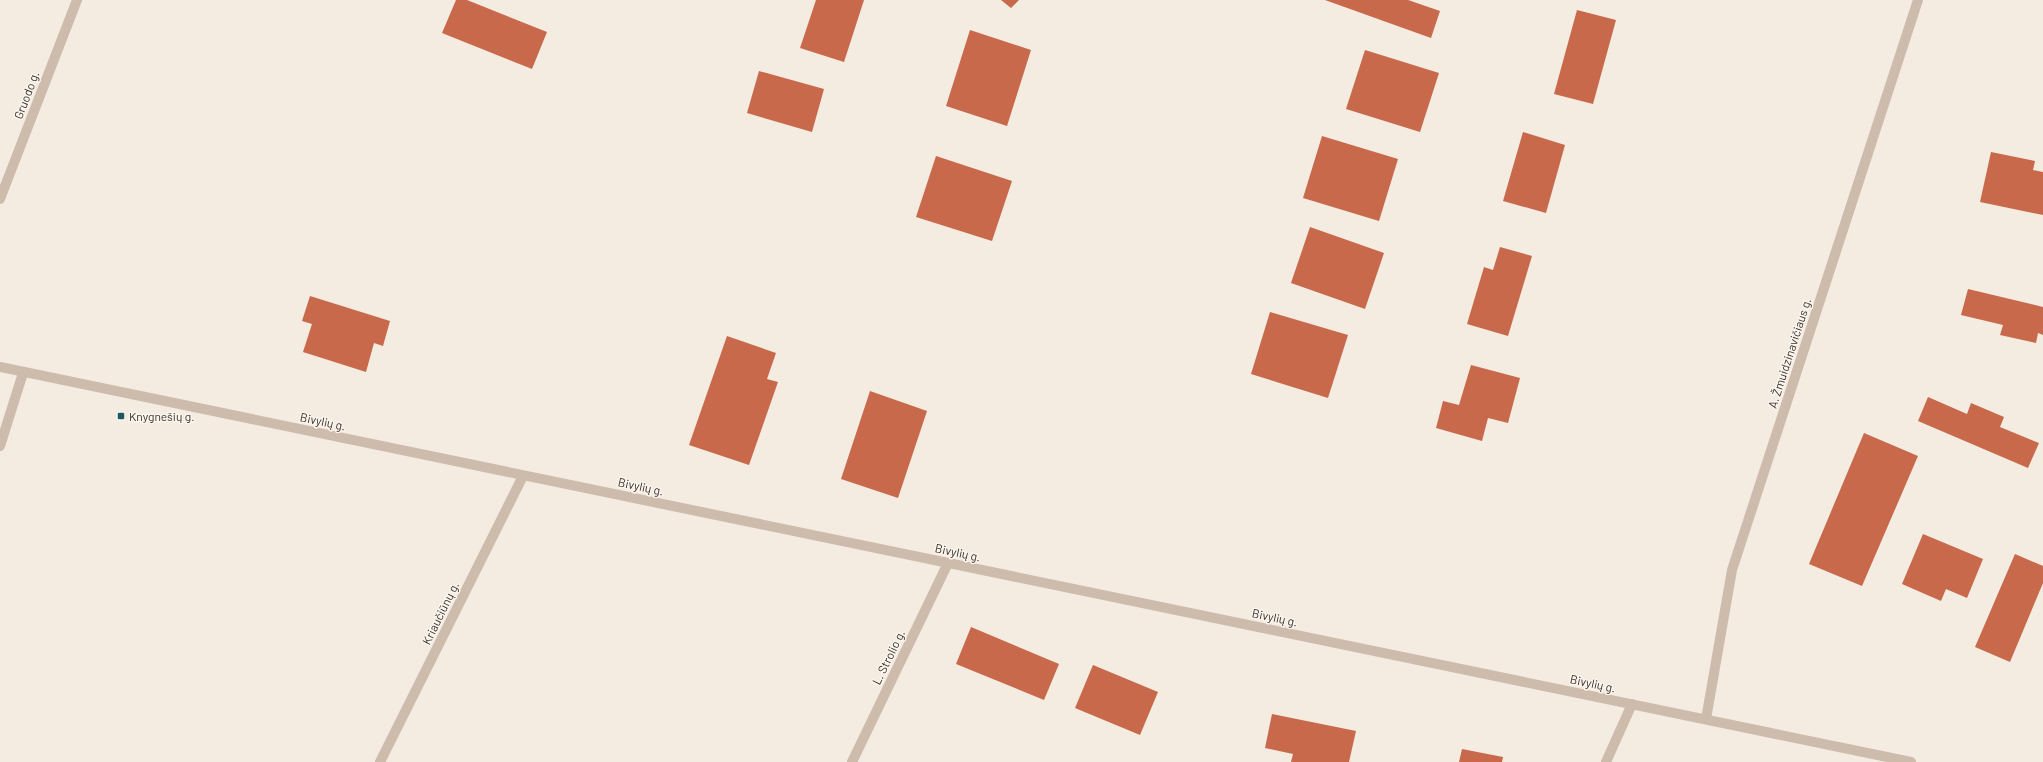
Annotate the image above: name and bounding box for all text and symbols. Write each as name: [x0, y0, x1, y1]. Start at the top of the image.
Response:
street label: Gruodo g.: [11, 69, 41, 121]
street label: A. Žmuidzinavičiaus g.: [1765, 296, 1813, 410]
place label: Knygnešių g.: [129, 409, 195, 423]
street label: Bivylių g.: [299, 409, 347, 433]
marker: Knygnešių g.: [116, 411, 126, 421]
street label: Bivylių g.: [617, 474, 665, 498]
street label: Bivylių g.: [934, 540, 982, 564]
street label: Kriaučiūnų g.: [419, 579, 461, 647]
street label: Bivylių g.: [1251, 605, 1299, 629]
street label: L. Strolio g.: [869, 627, 907, 687]
street label: Bivylių g.: [1569, 671, 1617, 695]

